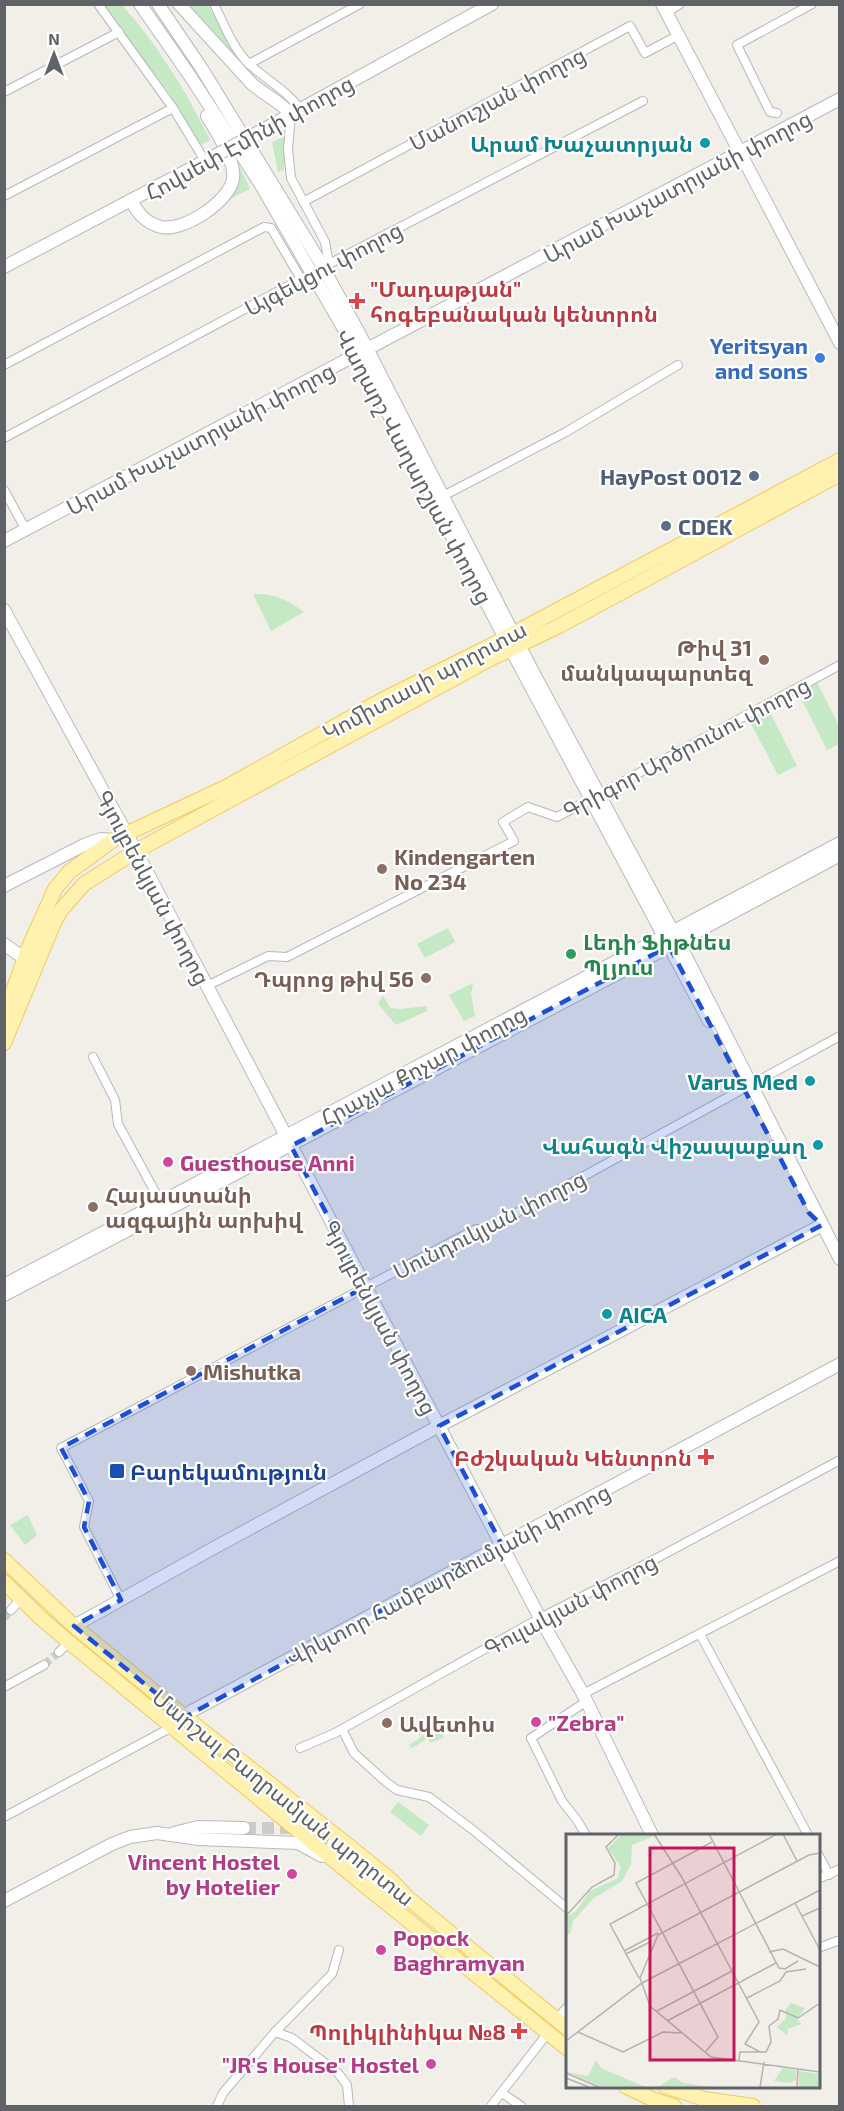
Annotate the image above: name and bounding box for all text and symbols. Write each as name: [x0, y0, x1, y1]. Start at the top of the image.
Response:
north arrow: [24, 24, 84, 84]
text: N: [48, 29, 60, 48]
street label: Մանուշյան փողոց: [404, 41, 590, 156]
street label: Հովսեփ Էմինի փողոց: [140, 69, 358, 206]
street label: Արամ Խաչատրյանի փողոց: [539, 104, 816, 269]
place label: Արամ Խաչատրյան: [470, 130, 693, 157]
marker: Արամ Խաչատրյան: [698, 136, 712, 150]
street label: Այգեկցու փողոց: [240, 215, 407, 321]
place label: "Մադաթյան" հոգեբանական կենտրոն: [370, 275, 658, 327]
marker: "Մադաթյան" հոգեբանական կենտրոն: [348, 292, 366, 310]
street label: Վաղարշ Վաղարշյան փողոց: [330, 324, 499, 609]
place label: Yeritsyan and sons: [710, 332, 808, 383]
marker: Yeritsyan and sons: [813, 351, 827, 365]
street label: Արամ Խաչատրյանի փողոց: [62, 356, 339, 521]
place label: HayPost 0012: [600, 463, 742, 490]
marker: HayPost 0012: [747, 469, 761, 483]
place label: CDEK: [678, 513, 733, 539]
marker: CDEK: [659, 519, 673, 533]
street label: Կոմիտասի պողոտա: [318, 615, 531, 746]
place label: Թիվ 31 մանկապարտեզ: [560, 634, 754, 686]
marker: Թիվ 31 մանկապարտեզ: [757, 653, 771, 667]
street label: Գրիգոր Արծրունու փողոց: [558, 671, 814, 824]
street label: Գյուլբենկյան փողոց: [91, 785, 216, 989]
place label: Kindengarten No 234: [394, 843, 535, 894]
marker: Kindengarten No 234: [375, 862, 389, 876]
place label: Լեդի Ֆիթնես Պլյուս: [583, 928, 731, 980]
marker: Լեդի Ֆիթնես Պլյուս: [564, 947, 578, 961]
place label: Դպրոց թիվ 56: [254, 965, 414, 992]
marker: Դպրոց թիվ 56: [419, 971, 433, 985]
street label: Հրաչյա Քոչար փողոց: [316, 1000, 531, 1131]
place label: Varus Med: [687, 1068, 798, 1094]
marker: Varus Med: [803, 1074, 817, 1088]
place label: Վահագն Վիշապաքաղ: [542, 1132, 808, 1159]
marker: Վահագն Վիշապաքաղ: [811, 1138, 825, 1152]
place label: Guesthouse Anni: [180, 1149, 355, 1175]
marker: Guesthouse Anni: [161, 1155, 175, 1169]
street label: Սունդուկյան փողոց: [388, 1164, 590, 1285]
place label: Հայաստանի ազգային արխիվ: [105, 1181, 304, 1233]
marker: Հայաստանի ազգային արխիվ: [86, 1200, 100, 1214]
street label: Գյուլբենկյան փողոց: [318, 1215, 443, 1419]
place label: AICA: [619, 1301, 668, 1327]
marker: AICA: [600, 1307, 614, 1321]
place label: Mishutka: [203, 1358, 301, 1384]
marker: Mishutka: [184, 1364, 198, 1378]
place label: Բժշկական Կենտրոն: [454, 1444, 692, 1471]
marker: Բժշկական Կենտրոն: [697, 1448, 715, 1466]
place label: Բարեկամություն: [130, 1458, 327, 1485]
marker: Բարեկամություն: [108, 1462, 126, 1480]
street label: Վիկտոր Համբարձումյանի փողոց: [282, 1477, 615, 1672]
street label: Գուլակյան փողոց: [479, 1547, 662, 1662]
street label: Մարշալ Բաղրամյան պողոտա: [147, 1683, 420, 1912]
place label: "Zebra": [548, 1709, 624, 1735]
place label: Ավետիս: [399, 1710, 495, 1737]
marker: "Zebra": [529, 1715, 543, 1729]
marker: Ավետիս: [380, 1716, 394, 1730]
inset map: [566, 1834, 820, 2087]
place label: Vincent Hostel by Hotelier: [128, 1848, 281, 1900]
marker: Vincent Hostel by Hotelier: [285, 1867, 299, 1881]
place label: Popock Baghramyan: [393, 1924, 525, 1976]
marker: Popock Baghramyan: [374, 1943, 388, 1957]
place label: Պոլիկլինիկա №8: [309, 2018, 506, 2045]
marker: Պոլիկլինիկա №8: [510, 2022, 528, 2040]
place label: "JR's House" Hostel: [222, 2051, 420, 2077]
marker: "JR's House" Hostel: [424, 2057, 438, 2071]

